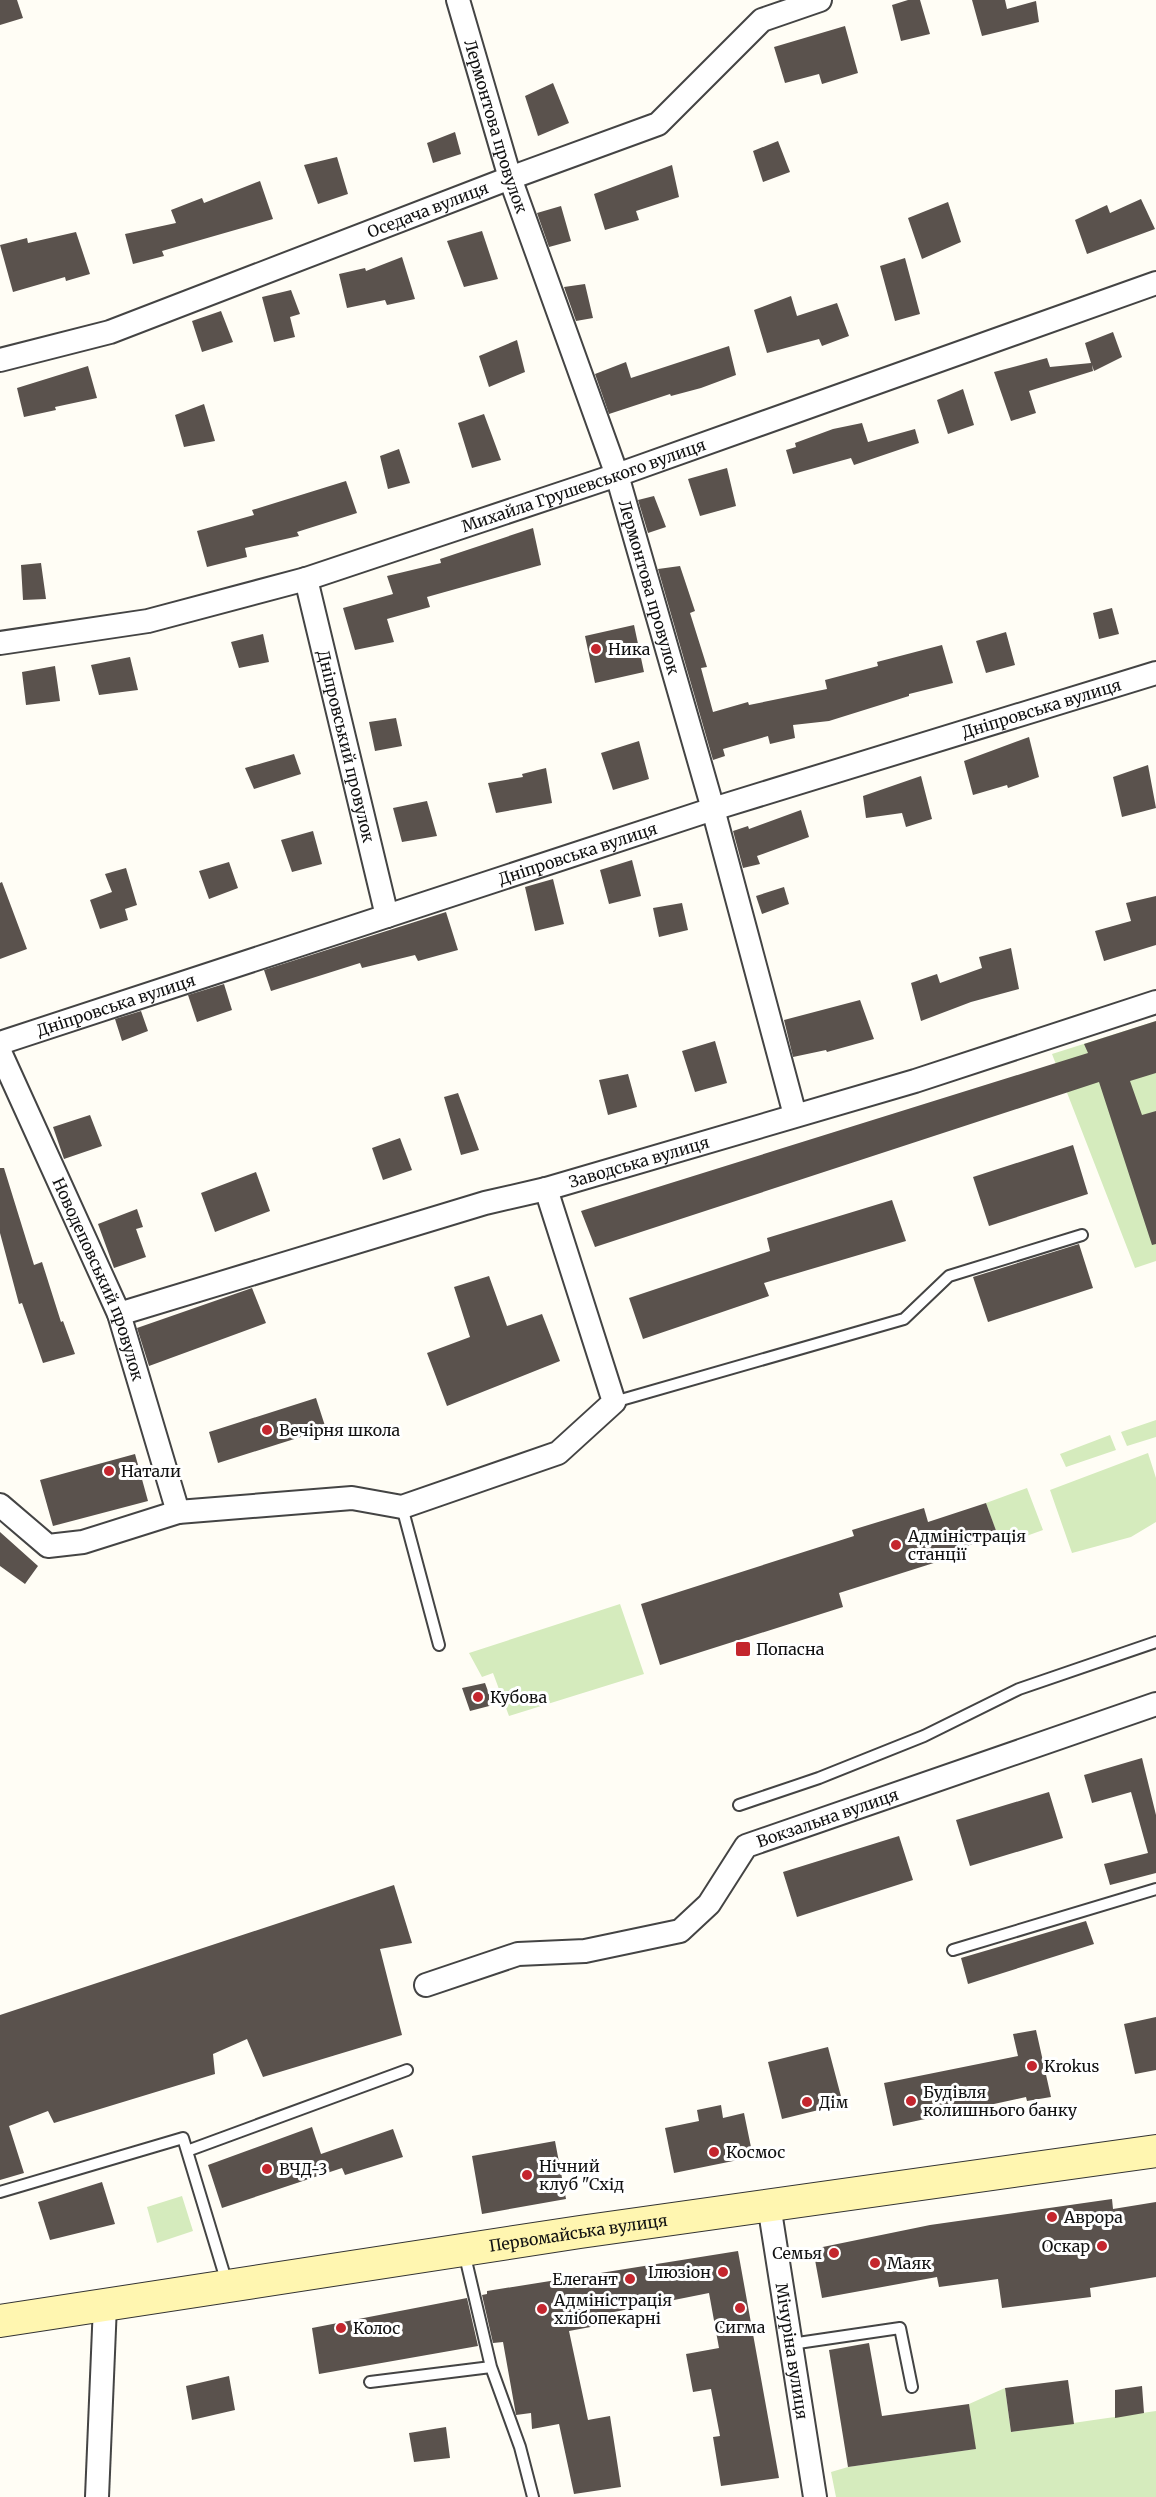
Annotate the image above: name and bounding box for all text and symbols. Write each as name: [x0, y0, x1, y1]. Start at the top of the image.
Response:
street label: Лермонтова провулок: [460, 37, 532, 216]
street label: Оседача вулиця: [364, 177, 491, 242]
street label: Михайла Грушевського вулиця: [459, 434, 708, 536]
street label: Лермонтова провулок: [615, 498, 684, 677]
place label: Ника: [608, 639, 651, 659]
marker: Ника: [589, 642, 603, 656]
street label: Дніпровський провулок: [313, 648, 379, 844]
street label: Дніпровська вулиця: [959, 674, 1124, 742]
street label: Дніпровська вулиця: [496, 818, 660, 889]
street label: Дніпровська вулиця: [34, 970, 198, 1040]
street label: Заводська вулиця: [567, 1132, 712, 1192]
street label: Новодеповський провулок: [48, 1174, 148, 1383]
place label: Вечірня школа: [279, 1420, 401, 1440]
marker: Вечірня школа: [260, 1423, 274, 1437]
place label: Натали: [121, 1461, 181, 1481]
marker: Натали: [102, 1464, 116, 1478]
place label: Адміністрація станції: [907, 1526, 1026, 1564]
marker: Адміністрація станції: [889, 1538, 903, 1552]
place label: Попасна: [756, 1639, 825, 1659]
marker: Попасна: [734, 1640, 752, 1658]
place label: Кубова: [490, 1687, 548, 1707]
marker: Кубова: [471, 1690, 485, 1704]
street label: Вокзальна вулиця: [754, 1784, 901, 1852]
place label: Krokus: [1044, 2056, 1099, 2076]
marker: Krokus: [1025, 2059, 1039, 2073]
place label: Будівля колишнього банку: [923, 2082, 1078, 2120]
place label: Дім: [819, 2092, 848, 2112]
marker: Будівля колишнього банку: [904, 2094, 918, 2108]
marker: Дім: [800, 2095, 814, 2109]
place label: Космос: [726, 2142, 785, 2162]
marker: Космос: [707, 2145, 721, 2159]
place label: Нічний клуб "Схід: [539, 2156, 624, 2194]
place label: ВЧД-3: [279, 2159, 327, 2179]
marker: ВЧД-3: [260, 2162, 274, 2176]
marker: Нічний клуб "Схід: [520, 2168, 534, 2182]
place label: Аврора: [1063, 2207, 1123, 2227]
street label: Первомайська вулиця: [488, 2210, 669, 2256]
marker: Аврора: [1045, 2210, 1059, 2224]
place label: Оскар: [1042, 2236, 1090, 2256]
marker: Оскар: [1095, 2239, 1109, 2253]
place label: Семья: [772, 2243, 822, 2263]
marker: Семья: [827, 2246, 841, 2260]
place label: Маяк: [887, 2253, 931, 2273]
marker: Маяк: [868, 2256, 882, 2270]
place label: Ілюзіон: [648, 2262, 711, 2282]
marker: Ілюзіон: [716, 2265, 730, 2279]
place label: Елегант: [552, 2269, 618, 2289]
marker: Елегант: [623, 2272, 637, 2286]
street label: Мічуріна вулиця: [771, 2282, 813, 2421]
place label: Адміністрація хлібопекарні: [553, 2290, 672, 2328]
marker: Сигма: [733, 2301, 747, 2315]
marker: Адміністрація хлібопекарні: [535, 2302, 549, 2316]
place label: Сигма: [715, 2317, 766, 2337]
place label: Колос: [353, 2318, 400, 2338]
marker: Колос: [334, 2321, 348, 2335]

